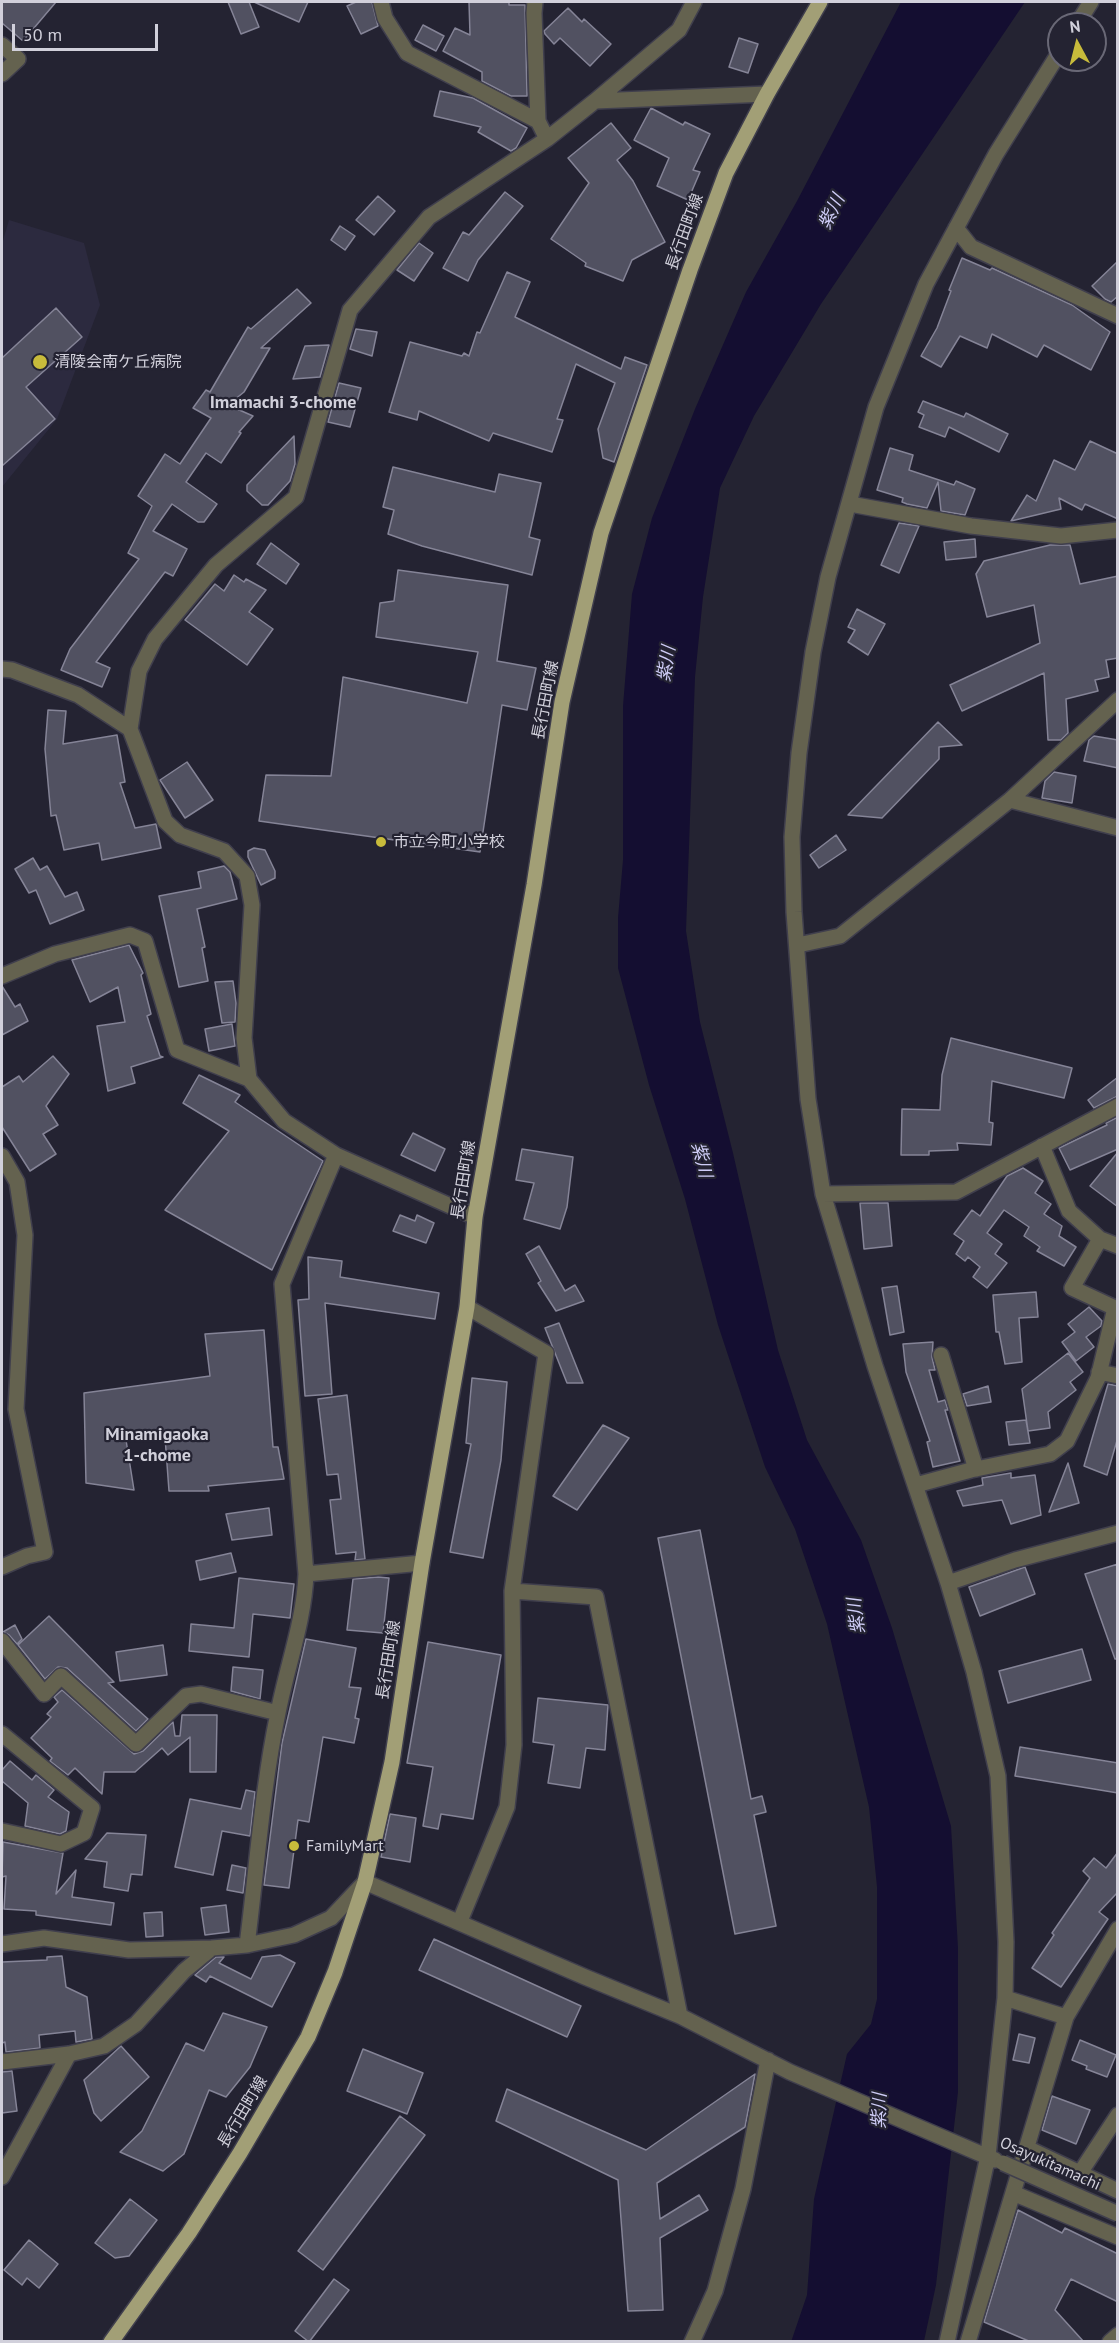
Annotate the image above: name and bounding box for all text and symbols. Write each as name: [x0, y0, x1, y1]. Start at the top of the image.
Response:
scale bar: [15, 12, 160, 50]
north arrow: [1047, 12, 1107, 72]
text: N: [1069, 16, 1081, 37]
text: 50 m: [23, 23, 62, 46]
street label: 長行田町線: [662, 191, 708, 273]
water label: 紫川: [814, 191, 850, 233]
place label: 清陵会南ケ丘病院: [54, 352, 182, 372]
marker: 清陵会南ケ丘病院: [31, 353, 49, 371]
district label: Imamachi 3-chome: [210, 392, 356, 414]
water label: 紫川: [654, 645, 680, 683]
street label: 長行田町線: [529, 659, 563, 741]
place label: 市立今町小学校: [393, 832, 505, 852]
marker: 市立今町小学校: [374, 835, 388, 849]
street label: 長行田町線: [448, 1139, 480, 1221]
water label: 紫川: [686, 1140, 716, 1180]
district label: Minamigaoka 1-chome: [105, 1424, 209, 1466]
water label: 紫川: [844, 1597, 870, 1635]
street label: 長行田町線: [373, 1619, 405, 1701]
place label: FamilyMart: [306, 1836, 384, 1856]
marker: FamilyMart: [287, 1839, 301, 1853]
street label: 長行田町線: [214, 2073, 272, 2151]
water label: 紫川: [869, 2093, 891, 2129]
street label: Osayukitamachi: [997, 2133, 1103, 2195]

